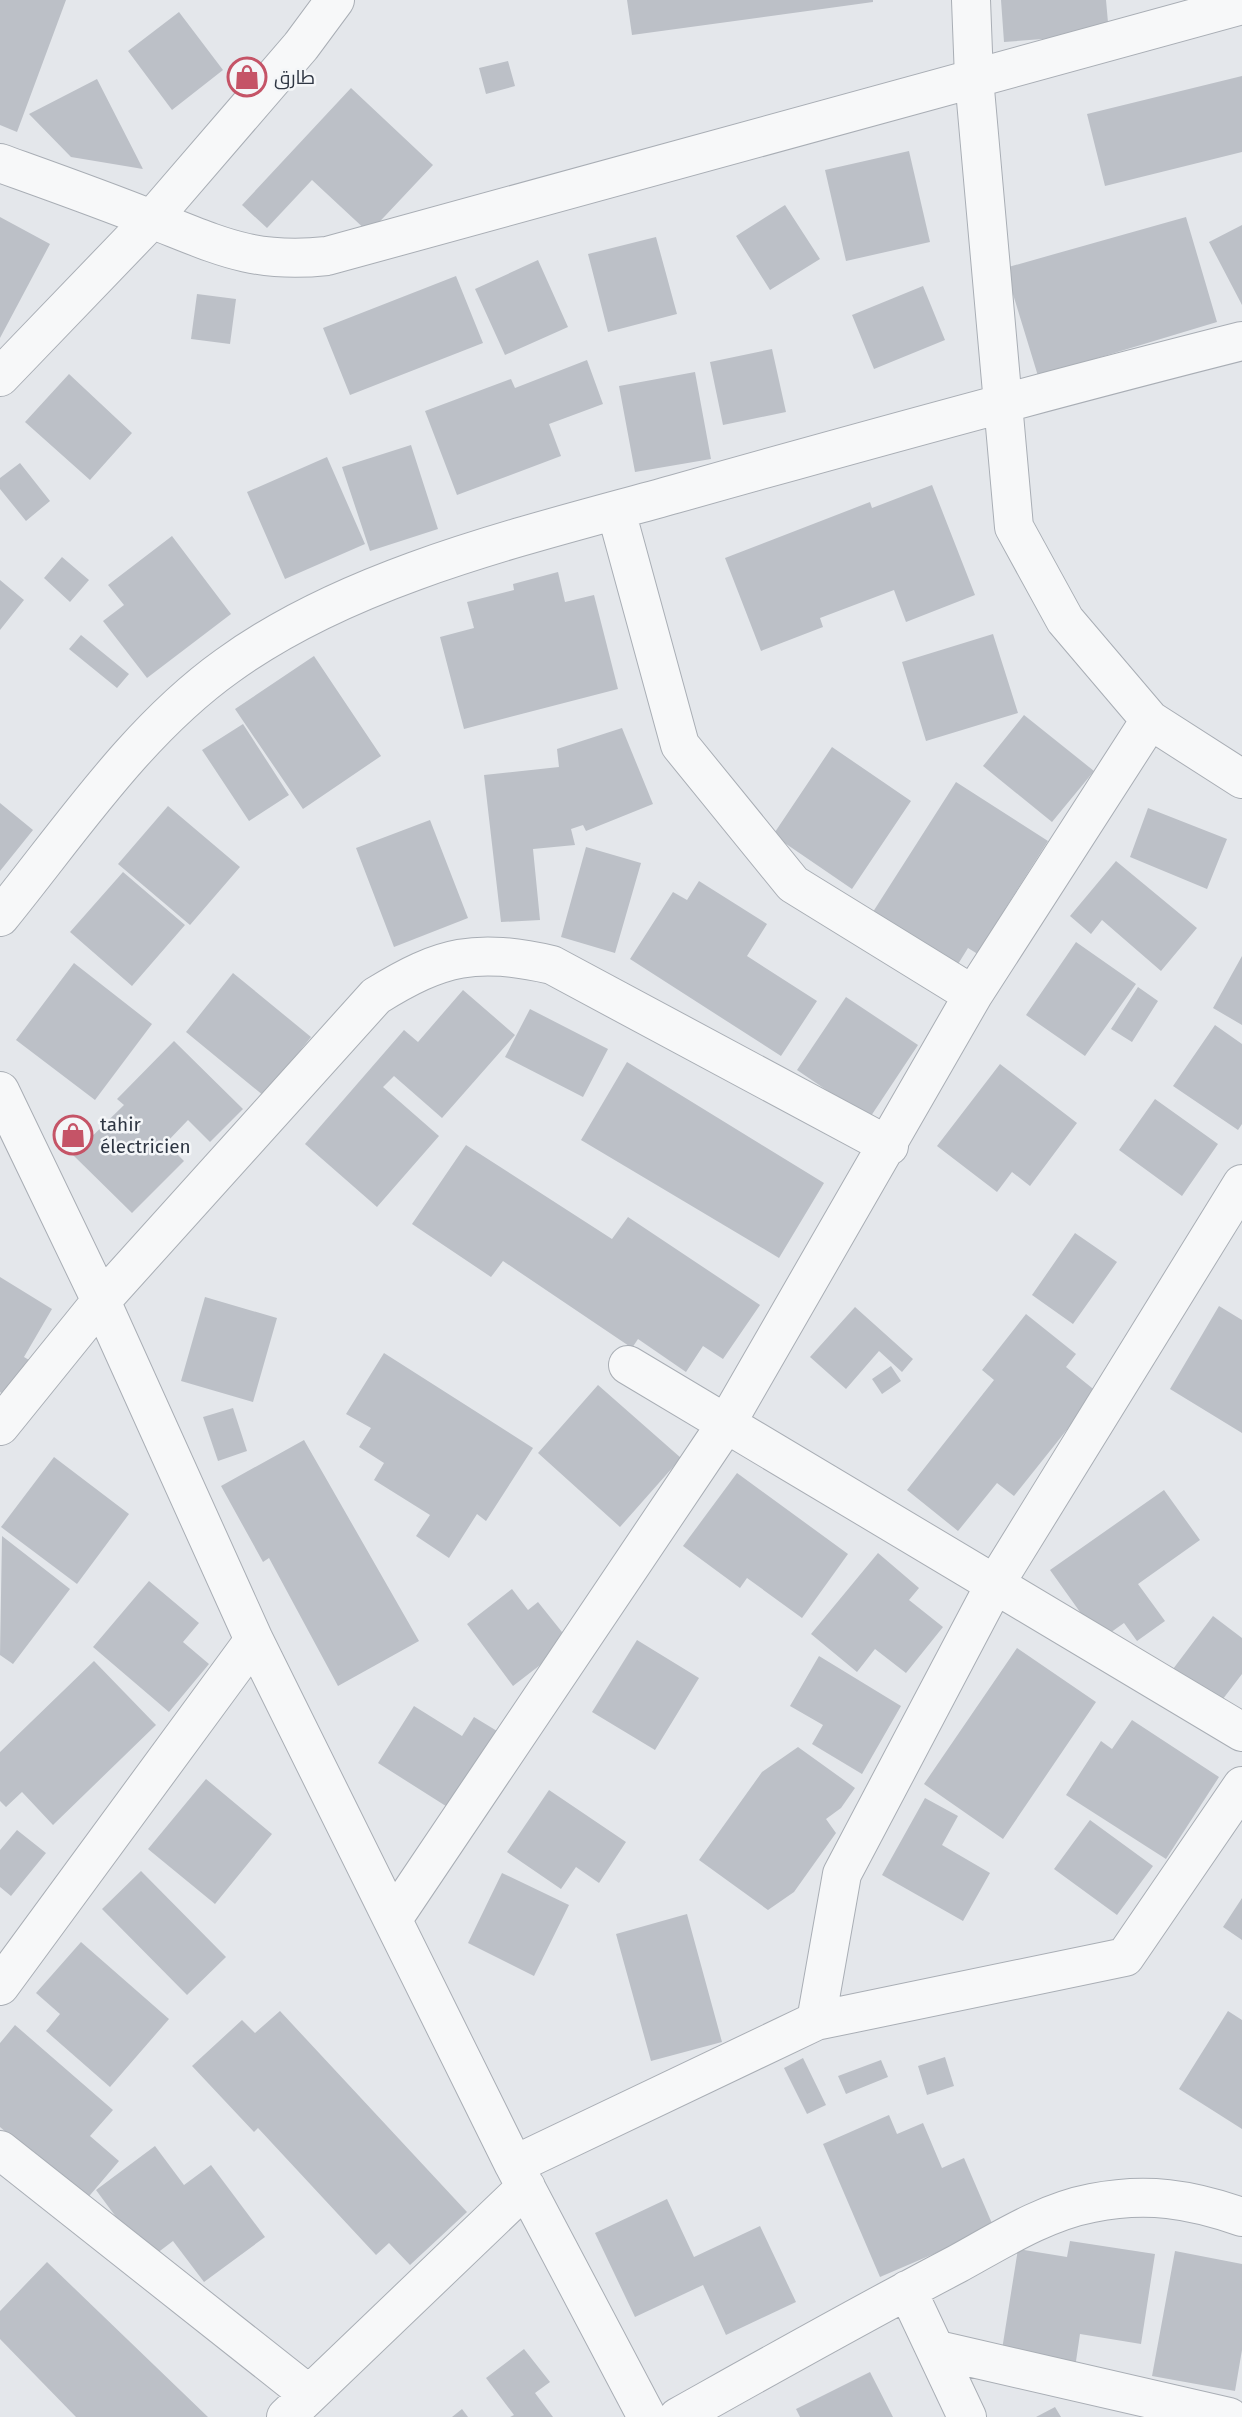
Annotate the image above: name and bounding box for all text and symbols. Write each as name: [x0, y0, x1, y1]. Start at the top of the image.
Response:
shop icon: طارق: [226, 56, 268, 98]
place label: طارق: [274, 66, 315, 90]
place label: tahir électricien: [100, 1113, 191, 1158]
shop icon: tahir électricien: [52, 1114, 94, 1156]

